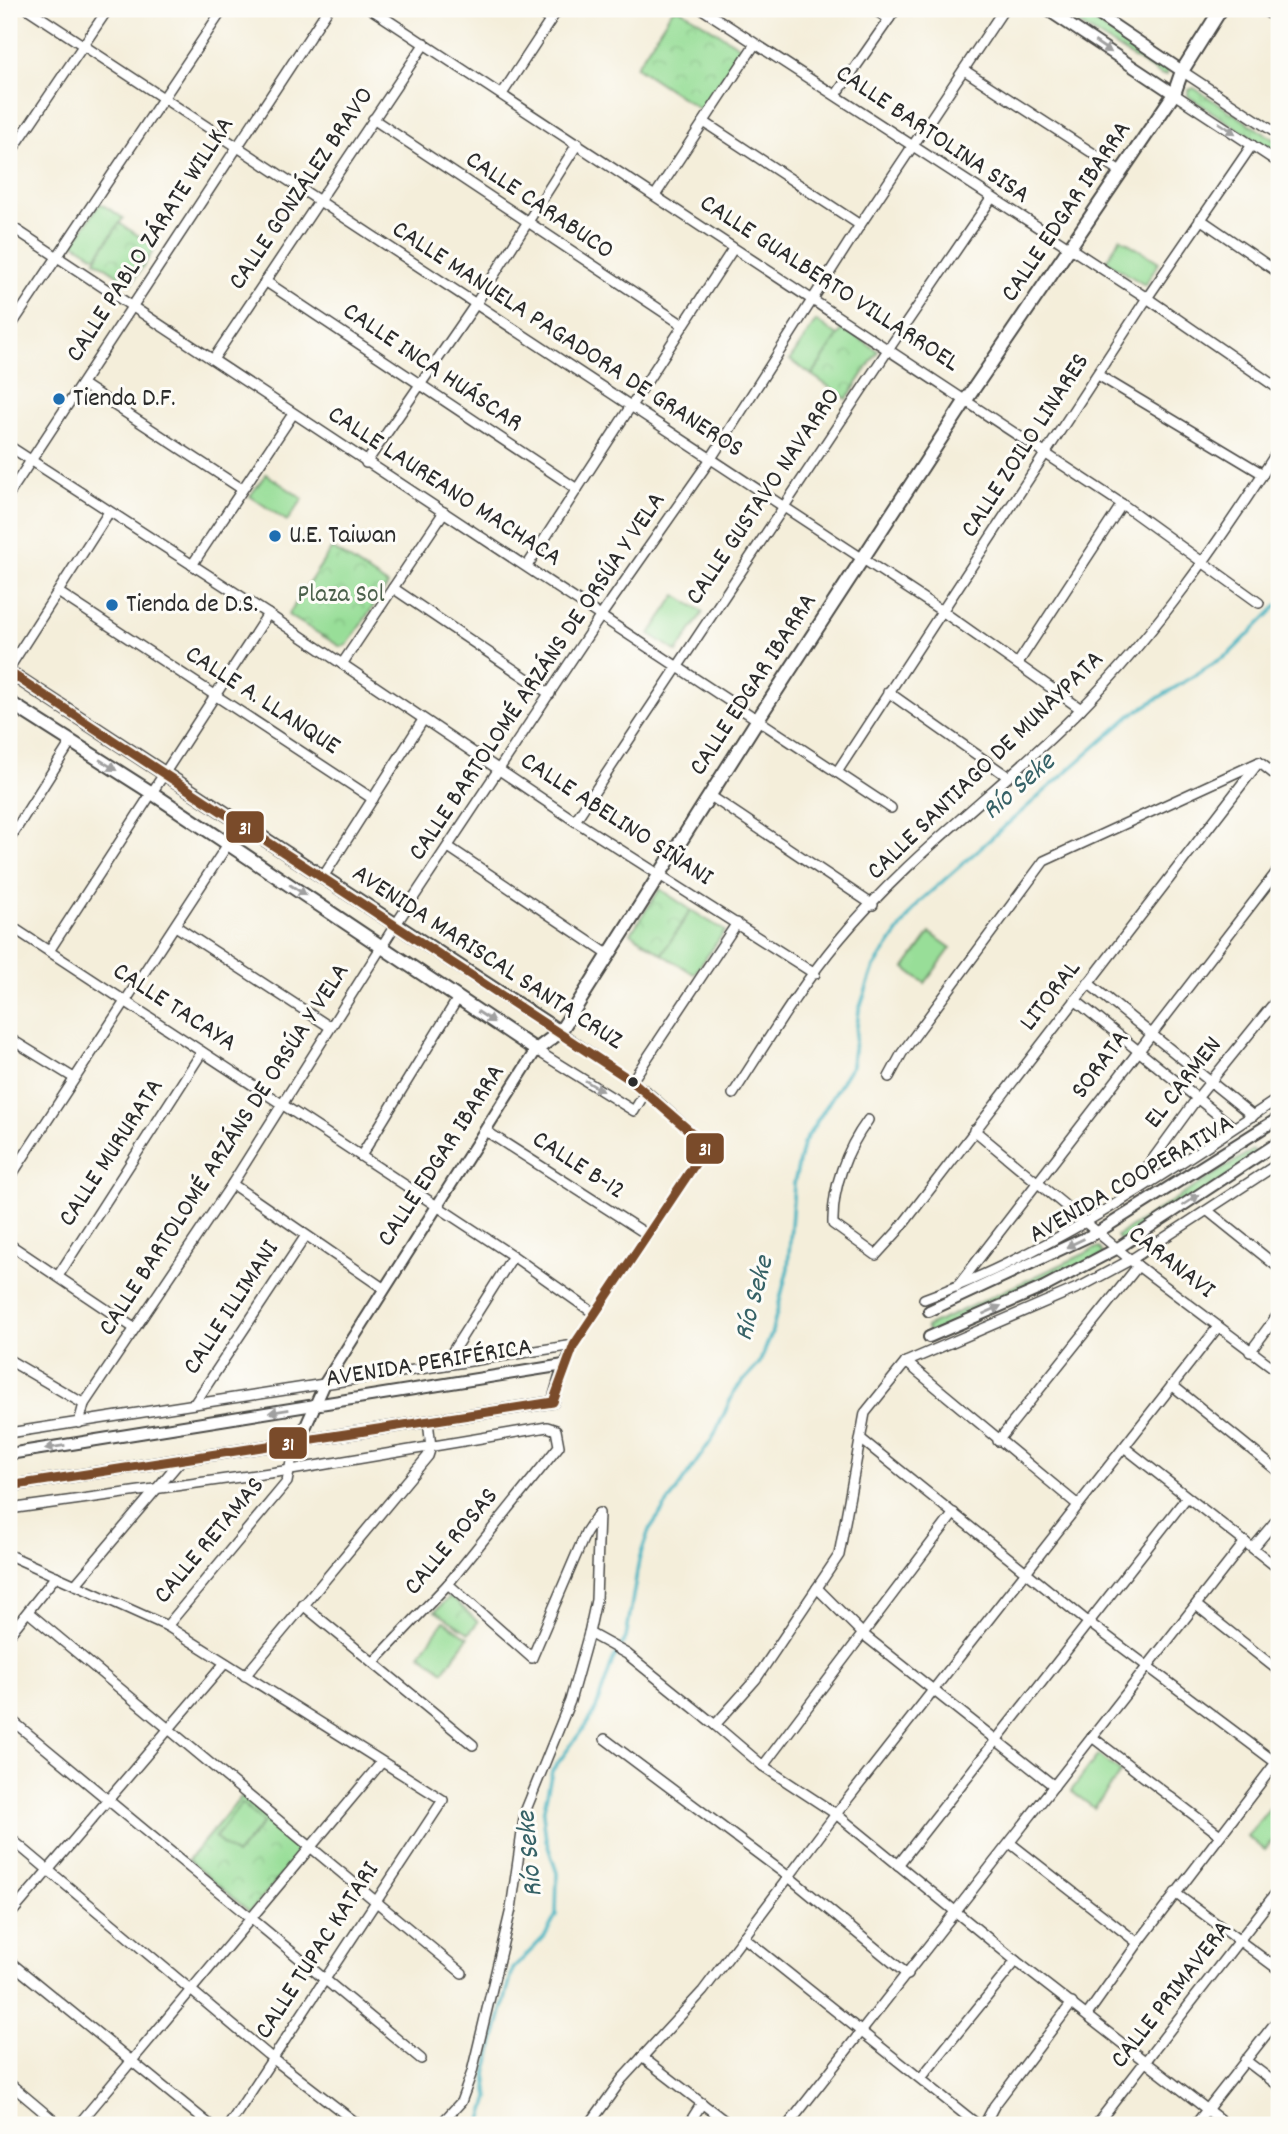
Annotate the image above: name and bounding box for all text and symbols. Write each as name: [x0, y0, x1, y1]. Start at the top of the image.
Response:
one-way arrow: [1093, 40, 1113, 53]
street label: CALLE BARTOLINA SISA: [827, 56, 1037, 214]
street label: CALLE GONZÁLEZ BRAVO: [220, 80, 384, 298]
street label: CALLE PABLO ZÁRATE WILLKA: [58, 110, 244, 370]
street label: CALLE EDGAR IBARRA: [993, 114, 1141, 310]
one-way arrow: [1217, 122, 1236, 135]
street label: CALLE CARABUCO: [457, 142, 621, 270]
street label: CALLE GUALBERTO VILLARROEL: [692, 186, 967, 382]
street label: CALLE MANUELA PAGADORA DE GRANEROS: [384, 212, 750, 468]
street label: CALLE INCA HUÁSCAR: [334, 294, 530, 442]
street label: CALLE ZOILO LINARES: [952, 346, 1100, 546]
place label: Tienda D.F.: [73, 381, 176, 418]
street label: CALLE GUSTAVO NAVARRO: [677, 381, 851, 613]
marker: Tienda D.F.: [51, 391, 67, 407]
street label: CALLE LAUREANO MACHACA: [320, 397, 568, 577]
street label: CALLE BARTOLOMÉ ARZÁNS DE ORSÚA Y VELA: [400, 485, 676, 869]
place label: U.E. Taiwan: [289, 518, 396, 555]
marker: U.E. Taiwan: [267, 528, 283, 544]
park label: Plaza Sol: [297, 577, 385, 614]
street label: CALLE EDGAR IBARRA: [681, 586, 827, 784]
place label: Tienda de D.S.: [126, 587, 258, 624]
marker: Tienda de D.S.: [104, 597, 120, 613]
street label: CALLE A. LLANQUE: [177, 637, 347, 765]
street label: CALLE SANTIAGO DE MUNAYPATA: [859, 642, 1113, 890]
street label: CALLE ABELINO SIÑANI: [512, 744, 720, 896]
water label: Río Seke: [974, 744, 1067, 831]
one-way arrow: [98, 758, 117, 771]
line badge: 31: [225, 810, 265, 844]
text: 31: [239, 817, 251, 844]
street label: AVENIDA MARISCAL SANTA CRUZ: [344, 856, 630, 1060]
one-way arrow: [288, 883, 307, 896]
street label: LITORAL: [1011, 952, 1091, 1040]
street label: CALLE TACAYA: [105, 954, 243, 1062]
street label: CALLE BARTOLOMÉ ARZÁNS DE ORSÚA Y VELA: [90, 956, 360, 1344]
one-way arrow: [477, 1010, 496, 1023]
street label: SORATA: [1063, 1023, 1139, 1107]
street label: EL CARMEN: [1136, 1029, 1232, 1137]
street label: CALLE EDGAR IBARRA: [369, 1057, 515, 1255]
street label: CALLE MURURATA: [50, 1071, 174, 1235]
unlabelled marker: [626, 1075, 640, 1089]
one-way arrow: [584, 1079, 604, 1092]
street label: AVENIDA COOPERATIVA: [1023, 1106, 1241, 1254]
street label: CALLE B-12: [524, 1122, 632, 1210]
line badge: 31: [685, 1132, 725, 1165]
text: 31: [699, 1138, 711, 1165]
one-way arrow: [1181, 1194, 1200, 1207]
street label: CARANAVI: [1120, 1217, 1222, 1309]
street label: CALLE ILLIMANI: [175, 1233, 289, 1383]
one-way arrow: [1065, 1238, 1085, 1249]
water label: Río Seke: [726, 1251, 787, 1346]
one-way arrow: [981, 1304, 1002, 1315]
street label: AVENIDA PERIFÉRICA: [323, 1329, 535, 1399]
one-way arrow: [268, 1406, 290, 1417]
line badge: 31: [268, 1426, 308, 1460]
text: 31: [282, 1433, 294, 1460]
one-way arrow: [44, 1442, 66, 1453]
street label: CALLE RETAMAS: [146, 1469, 274, 1613]
street label: CALLE ROSAS: [396, 1480, 508, 1604]
water label: Río Seke: [508, 1808, 556, 1899]
street label: CALLE TUPAC KATARI: [247, 1855, 389, 2047]
street label: CALLE PRIMAVERA: [1102, 1913, 1242, 2077]

